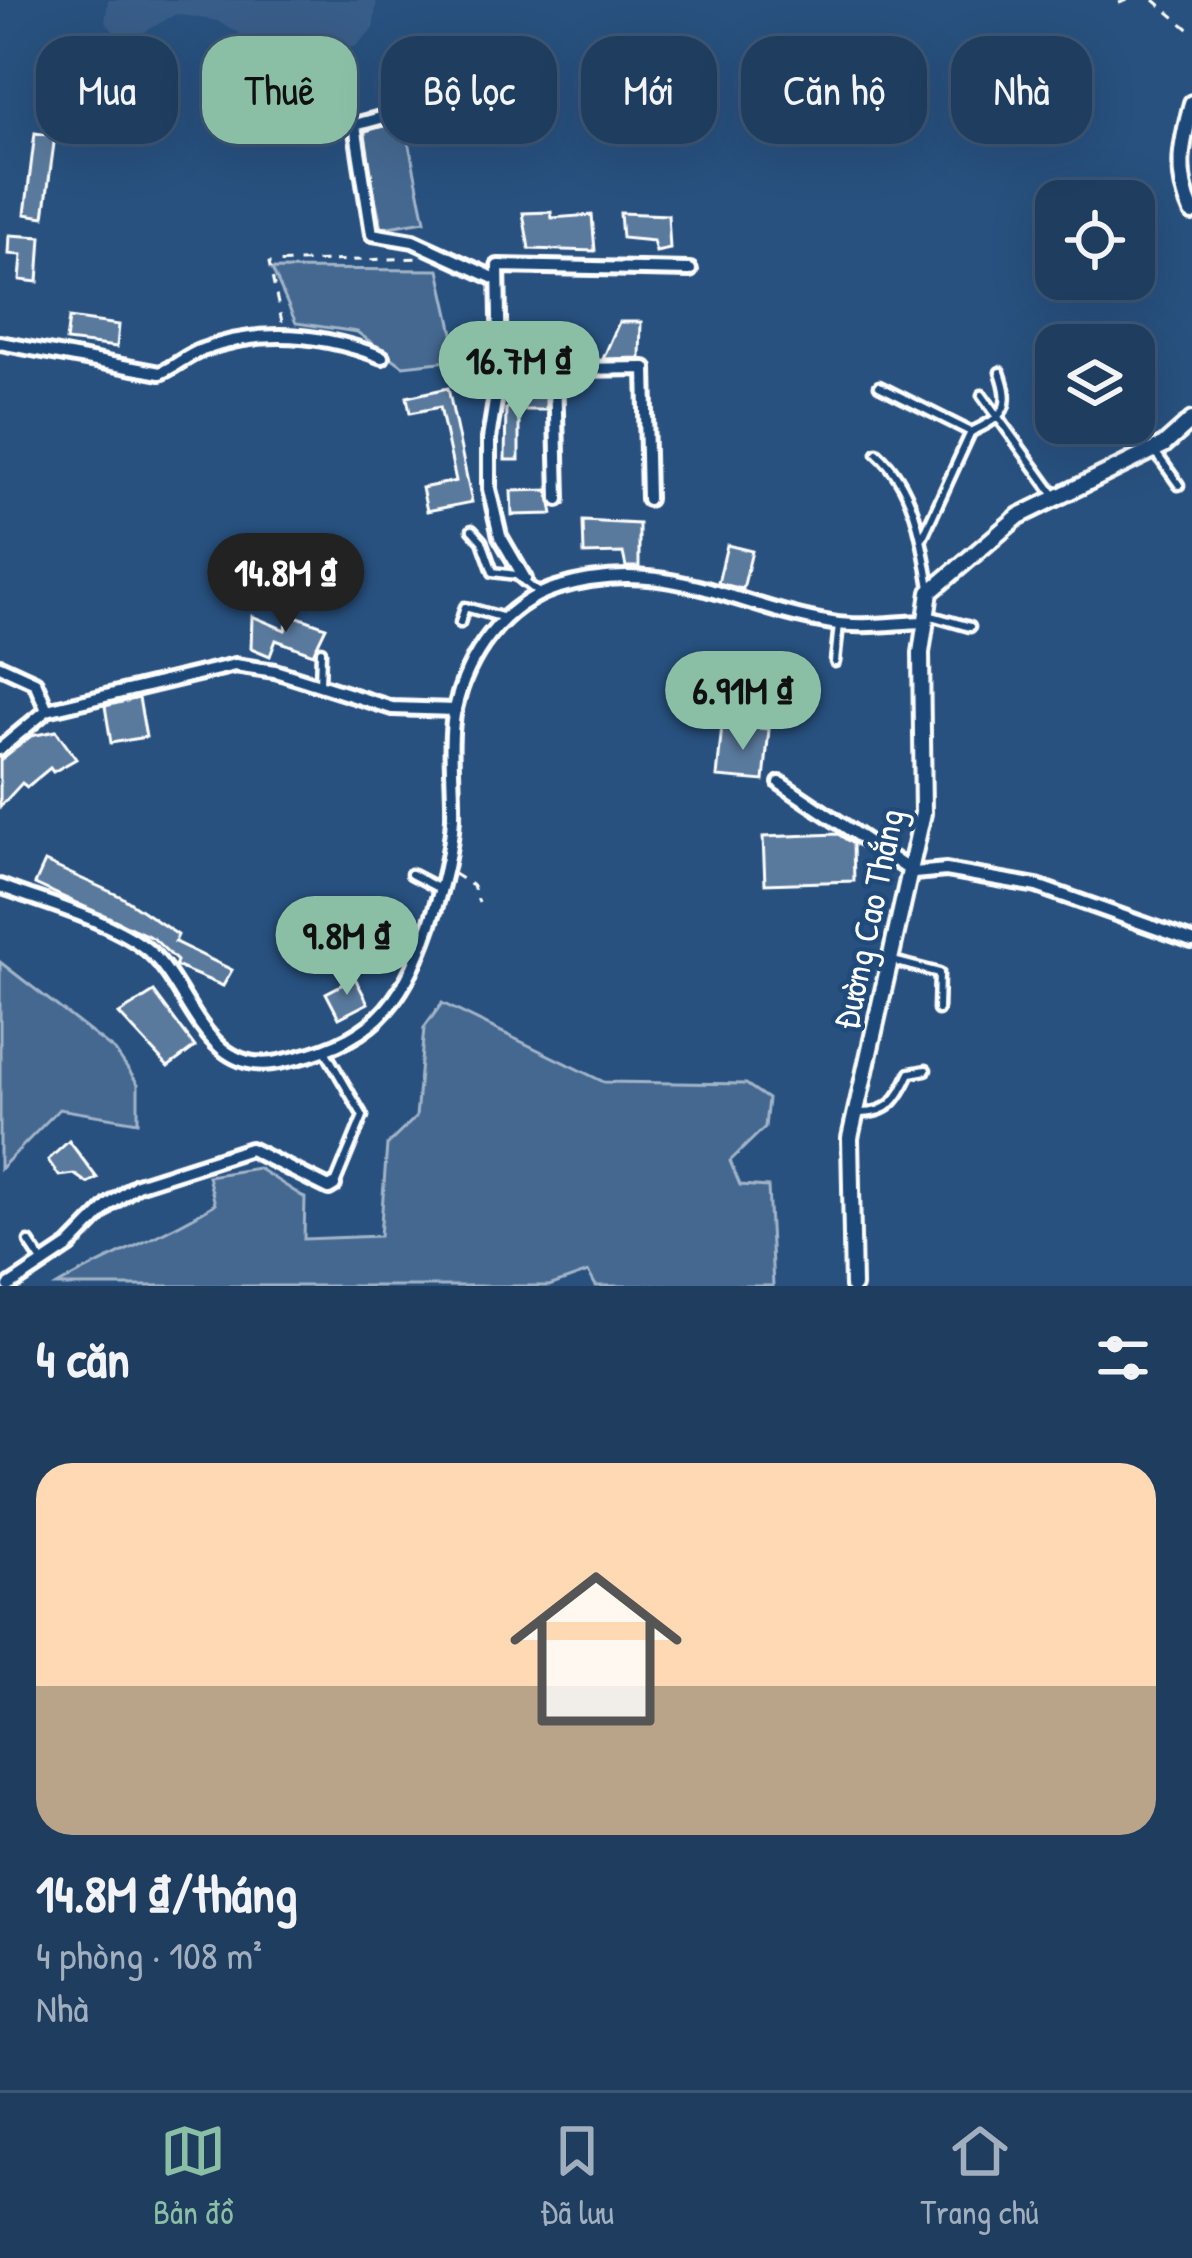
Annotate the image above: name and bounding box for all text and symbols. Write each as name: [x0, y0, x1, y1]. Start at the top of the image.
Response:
chip: Mua: [36, 36, 178, 144]
chip: Thuê: [202, 36, 357, 144]
chip: Bộ lọc: [381, 36, 557, 144]
chip: Mới: [581, 36, 717, 144]
chip: Căn hộ: [741, 36, 927, 144]
chip: Nhà: [951, 36, 1092, 144]
map controls: [1035, 180, 1155, 444]
button: locate: [1035, 180, 1155, 300]
pin: 16.7M ₫: [408, 321, 630, 423]
button: layers: [1035, 324, 1155, 444]
text: 16.7M ₫: [466, 333, 572, 386]
pin: 14.8M ₫: [175, 533, 397, 635]
text: 14.8M ₫: [234, 545, 338, 598]
pin: 6.91M ₫: [632, 651, 854, 753]
text: 6.91M ₫: [692, 663, 794, 716]
street label: Đường Cao Thắng: [820, 804, 915, 1034]
pin: 9.8M ₫: [249, 896, 445, 998]
text: 9.8M ₫: [303, 908, 391, 961]
text: 4 căn: [36, 1324, 130, 1393]
icon: filters: [1090, 1325, 1156, 1391]
icon: home: [488, 1541, 704, 1757]
text: 14.8M ₫/tháng: [36, 1859, 297, 1928]
text: 4 phòng · 108 m²: [36, 1928, 262, 1981]
text: Nhà: [36, 1981, 88, 2034]
tab: Bản đồ: [153, 2118, 234, 2234]
tab: Đã lưu: [540, 2118, 614, 2234]
tab: Trang chủ: [921, 2118, 1039, 2234]

